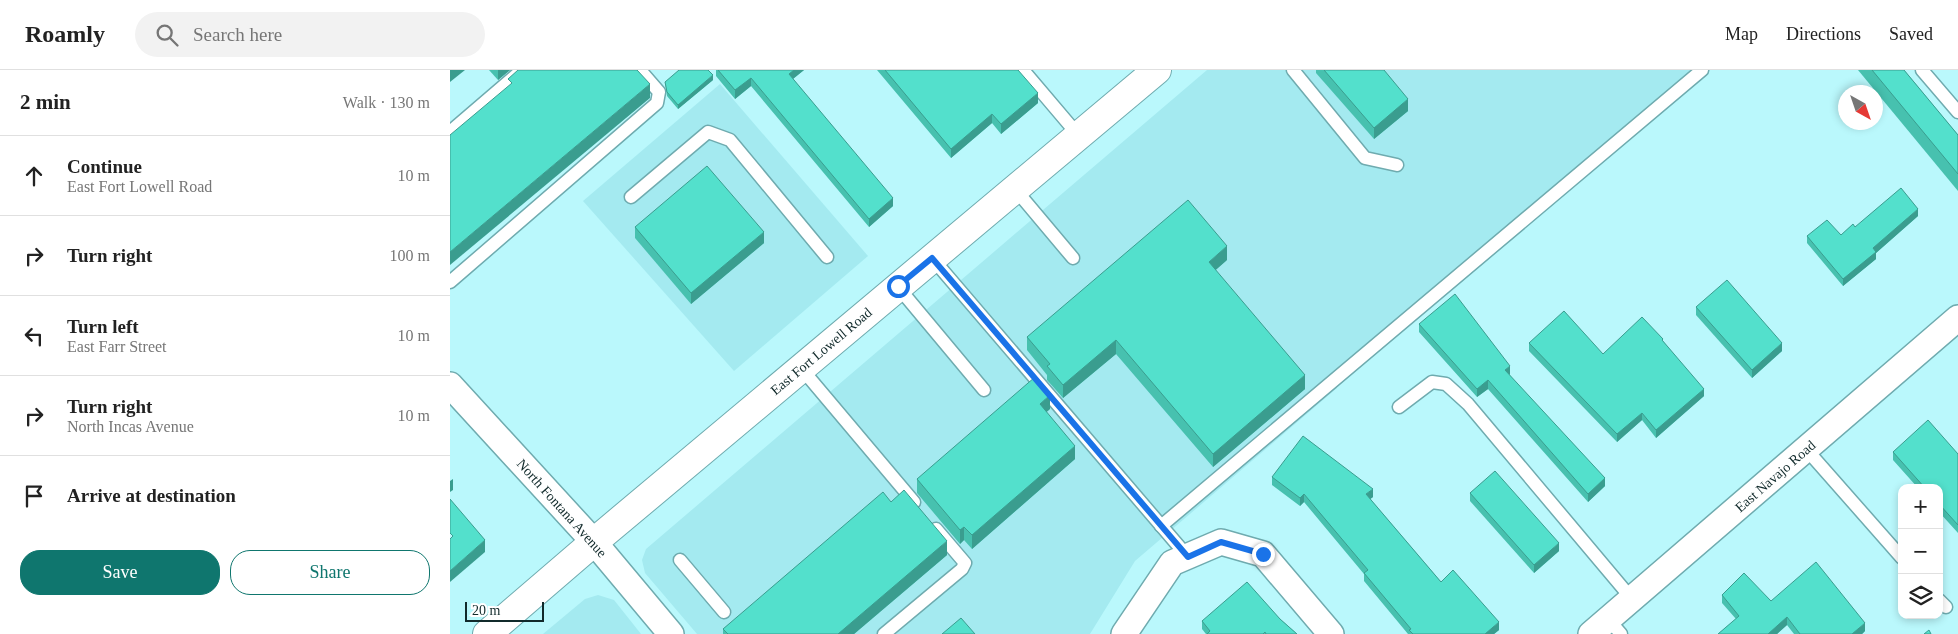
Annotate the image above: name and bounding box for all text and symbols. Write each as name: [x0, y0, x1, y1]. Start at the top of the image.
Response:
search box: [135, 12, 485, 57]
text: Roamly: [25, 21, 105, 47]
icon: search: [153, 21, 181, 49]
text: Search here: [193, 24, 282, 45]
text: Map: [1725, 24, 1758, 44]
text: Directions: [1786, 24, 1861, 44]
text: Saved: [1889, 24, 1933, 44]
north arrow: [1838, 85, 1883, 130]
text: 2 min: [20, 90, 71, 114]
text: Walk · 130 m: [343, 94, 430, 111]
text: Continue: [67, 156, 142, 177]
icon: ahead: [20, 162, 48, 190]
text: 10 m: [398, 167, 430, 184]
text: East Fort Lowell Road: [67, 178, 212, 195]
icon: right: [20, 242, 48, 270]
text: Turn right: [67, 245, 152, 266]
text: 100 m: [390, 247, 430, 264]
route start: [887, 275, 910, 298]
street label: East Fort Lowell Road: [768, 305, 875, 398]
text: Turn left: [67, 316, 139, 337]
icon: left: [20, 322, 48, 350]
text: 10 m: [398, 327, 430, 344]
text: East Farr Street: [67, 338, 167, 355]
text: Turn right: [67, 396, 152, 417]
icon: right: [20, 402, 48, 430]
text: 10 m: [398, 407, 430, 424]
text: North Incas Avenue: [67, 418, 194, 435]
street label: East Navajo Road: [1732, 438, 1818, 515]
street label: North Fontana Avenue: [514, 456, 610, 560]
icon: arrive: [20, 482, 48, 510]
map controls: [1898, 484, 1943, 619]
button: +: [1898, 484, 1943, 529]
text: Arrive at destination: [67, 485, 236, 506]
button: −: [1898, 529, 1943, 574]
route end: [1252, 543, 1275, 566]
button: Save: [20, 550, 220, 595]
button: Share: [230, 550, 430, 595]
button: layers: [1898, 574, 1943, 619]
scale bar: [465, 599, 544, 622]
text: 20 m: [472, 603, 500, 618]

